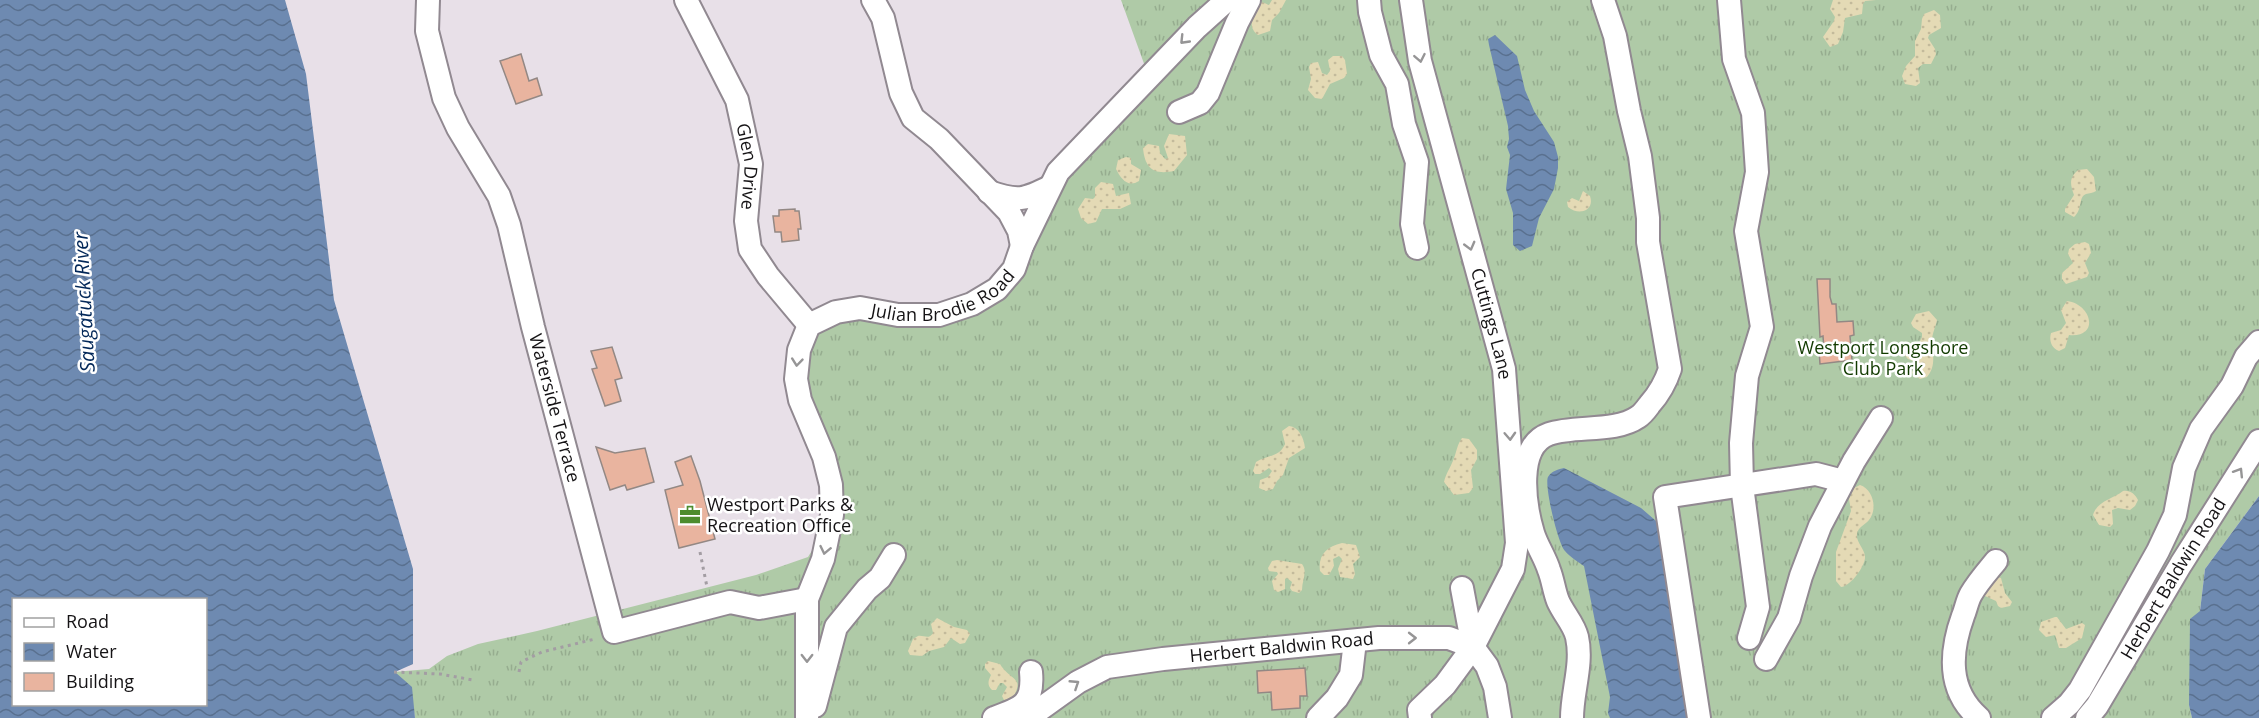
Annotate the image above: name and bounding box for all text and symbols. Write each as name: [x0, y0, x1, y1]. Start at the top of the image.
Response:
one-way arrow: [1180, 34, 1191, 44]
one-way arrow: [1413, 52, 1426, 62]
street label: Glen Drive: [731, 121, 764, 211]
water label: Saugatuck River: [66, 230, 101, 373]
one-way arrow: [1463, 241, 1476, 251]
street label: Julian Brodie Road: [867, 264, 1020, 326]
street label: Cuttings Lane: [1466, 265, 1518, 380]
street label: Waterside Terrace: [524, 331, 587, 485]
park label: Westport Longshore Club Park: [1798, 335, 1968, 380]
one-way arrow: [791, 358, 804, 367]
one-way arrow: [1503, 432, 1516, 441]
one-way arrow: [2232, 468, 2244, 478]
place label: Westport Parks & Recreation Office: [707, 492, 854, 537]
street label: Herbert Baldwin Road: [2114, 493, 2231, 663]
office icon: Westport Parks & Recreation Office: [678, 503, 702, 527]
one-way arrow: [819, 545, 832, 555]
legend: [12, 598, 207, 706]
text: Road: [66, 609, 109, 633]
street label: Herbert Baldwin Road: [1188, 626, 1375, 667]
one-way arrow: [1407, 632, 1416, 644]
text: Water: [66, 639, 117, 663]
one-way arrow: [801, 653, 813, 662]
text: Building: [66, 669, 134, 693]
one-way arrow: [1069, 680, 1080, 691]

